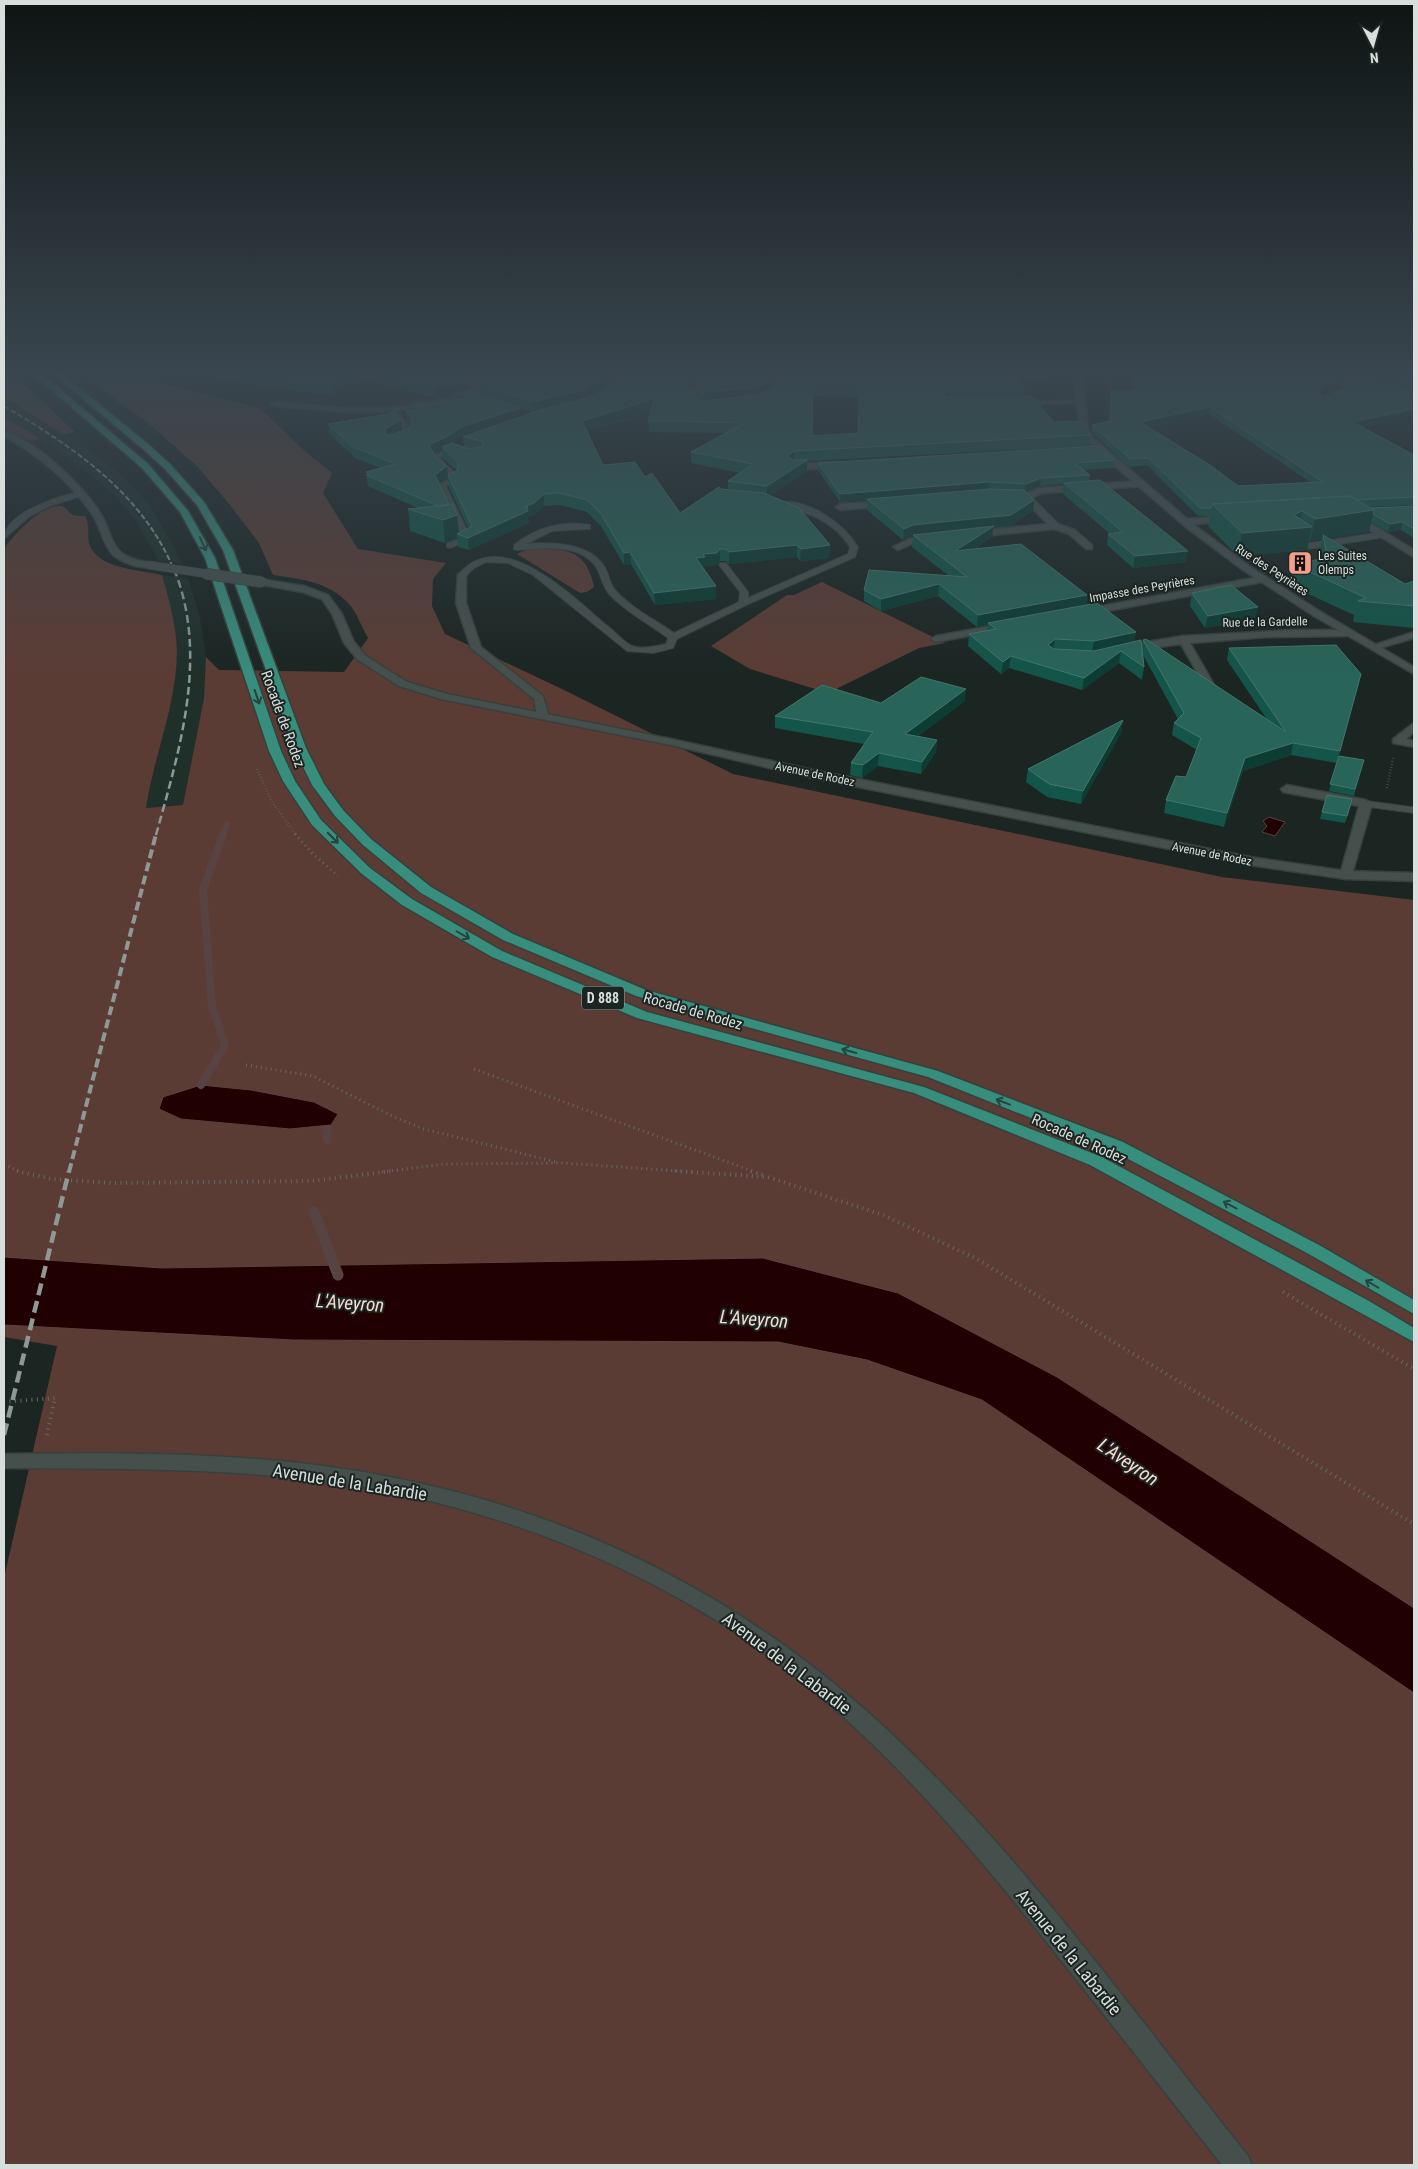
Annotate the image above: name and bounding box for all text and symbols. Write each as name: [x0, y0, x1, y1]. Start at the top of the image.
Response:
north arrow: [1348, 20, 1398, 70]
text: N: [1369, 50, 1379, 66]
one-way arrow: [199, 536, 208, 551]
street label: Rue des Peyrières: [1233, 541, 1311, 599]
place label: Les Suites Olemps: [1318, 549, 1367, 577]
building icon: Les Suites Olemps: [1287, 550, 1313, 576]
street label: Impasse des Peyrières: [1088, 573, 1196, 605]
street label: Rue de la Gardelle: [1222, 614, 1308, 630]
street label: Rocade de Rodez: [257, 668, 309, 770]
one-way arrow: [253, 689, 262, 704]
street label: Avenue de Rodez: [774, 759, 856, 789]
one-way arrow: [327, 832, 339, 845]
street label: Avenue de Rodez: [1171, 839, 1253, 869]
one-way arrow: [455, 930, 469, 940]
road number: D 888: [582, 986, 624, 1010]
street label: Rocade de Rodez: [642, 988, 744, 1034]
one-way arrow: [841, 1045, 857, 1055]
one-way arrow: [996, 1096, 1011, 1106]
street label: Rocade de Rodez: [1029, 1110, 1129, 1168]
one-way arrow: [1223, 1200, 1238, 1209]
one-way arrow: [1366, 1278, 1380, 1288]
water label: L'Aveyron: [315, 1289, 385, 1317]
water label: L'Aveyron: [719, 1305, 789, 1333]
water label: L'Aveyron: [1093, 1433, 1163, 1491]
street label: Avenue de la Labardie: [271, 1459, 429, 1505]
street label: Avenue de la Labardie: [718, 1608, 856, 1718]
street label: Avenue de la Labardie: [1012, 1885, 1126, 2019]

